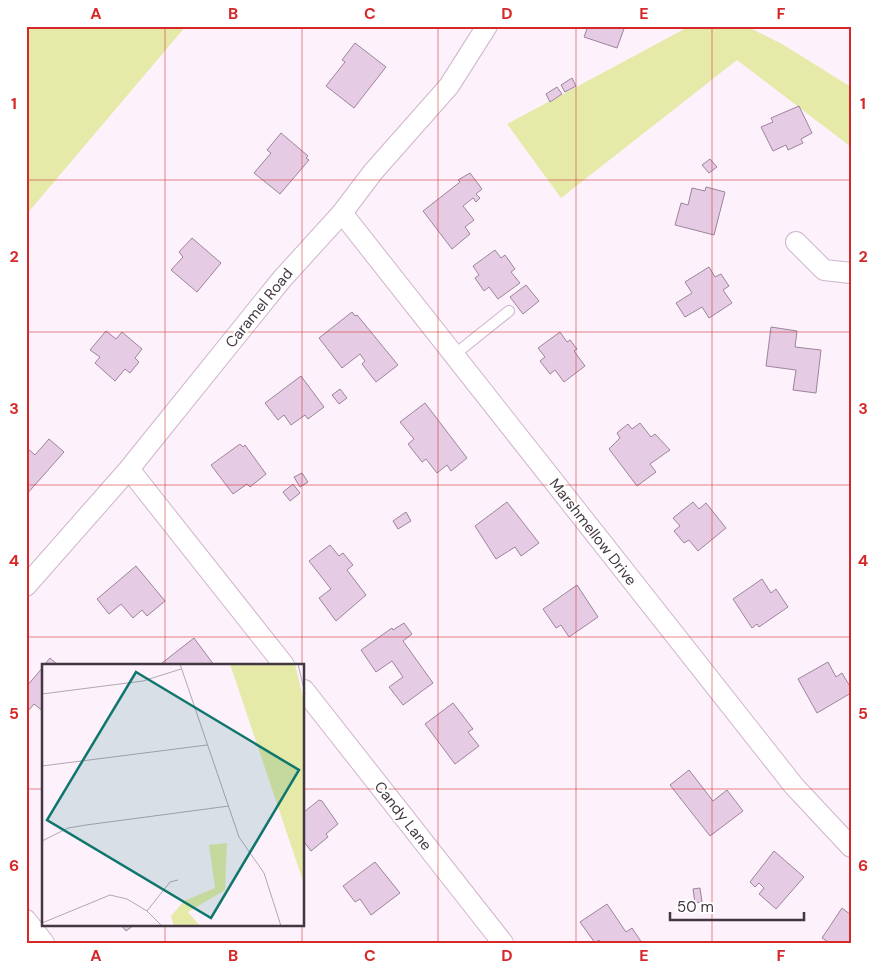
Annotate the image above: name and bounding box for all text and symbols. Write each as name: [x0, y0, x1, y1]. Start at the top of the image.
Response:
text: A: [90, 3, 102, 24]
text: B: [228, 3, 238, 24]
text: C: [364, 3, 376, 24]
text: D: [501, 3, 513, 24]
text: E: [639, 3, 649, 24]
text: F: [777, 3, 786, 24]
text: 1: [11, 93, 17, 114]
text: 1: [860, 93, 866, 114]
text: 2: [9, 246, 19, 267]
text: 2: [858, 246, 868, 267]
street label: Caramel Road: [221, 264, 297, 352]
text: 3: [9, 398, 19, 419]
text: 3: [858, 398, 868, 419]
street label: Marshmellow Drive: [545, 474, 641, 590]
text: 4: [9, 550, 19, 571]
text: 4: [858, 550, 868, 571]
inset map: [42, 664, 305, 926]
text: 5: [9, 703, 19, 724]
text: 5: [858, 703, 868, 724]
street label: Candy Lane: [370, 777, 436, 855]
text: 6: [9, 855, 19, 876]
text: 6: [858, 855, 868, 876]
scale bar: [670, 889, 803, 921]
text: 50 m: [677, 897, 714, 917]
text: A: [90, 945, 102, 966]
text: B: [228, 945, 238, 966]
text: C: [364, 945, 376, 966]
text: D: [501, 945, 513, 966]
text: E: [639, 945, 649, 966]
text: F: [777, 945, 786, 966]

